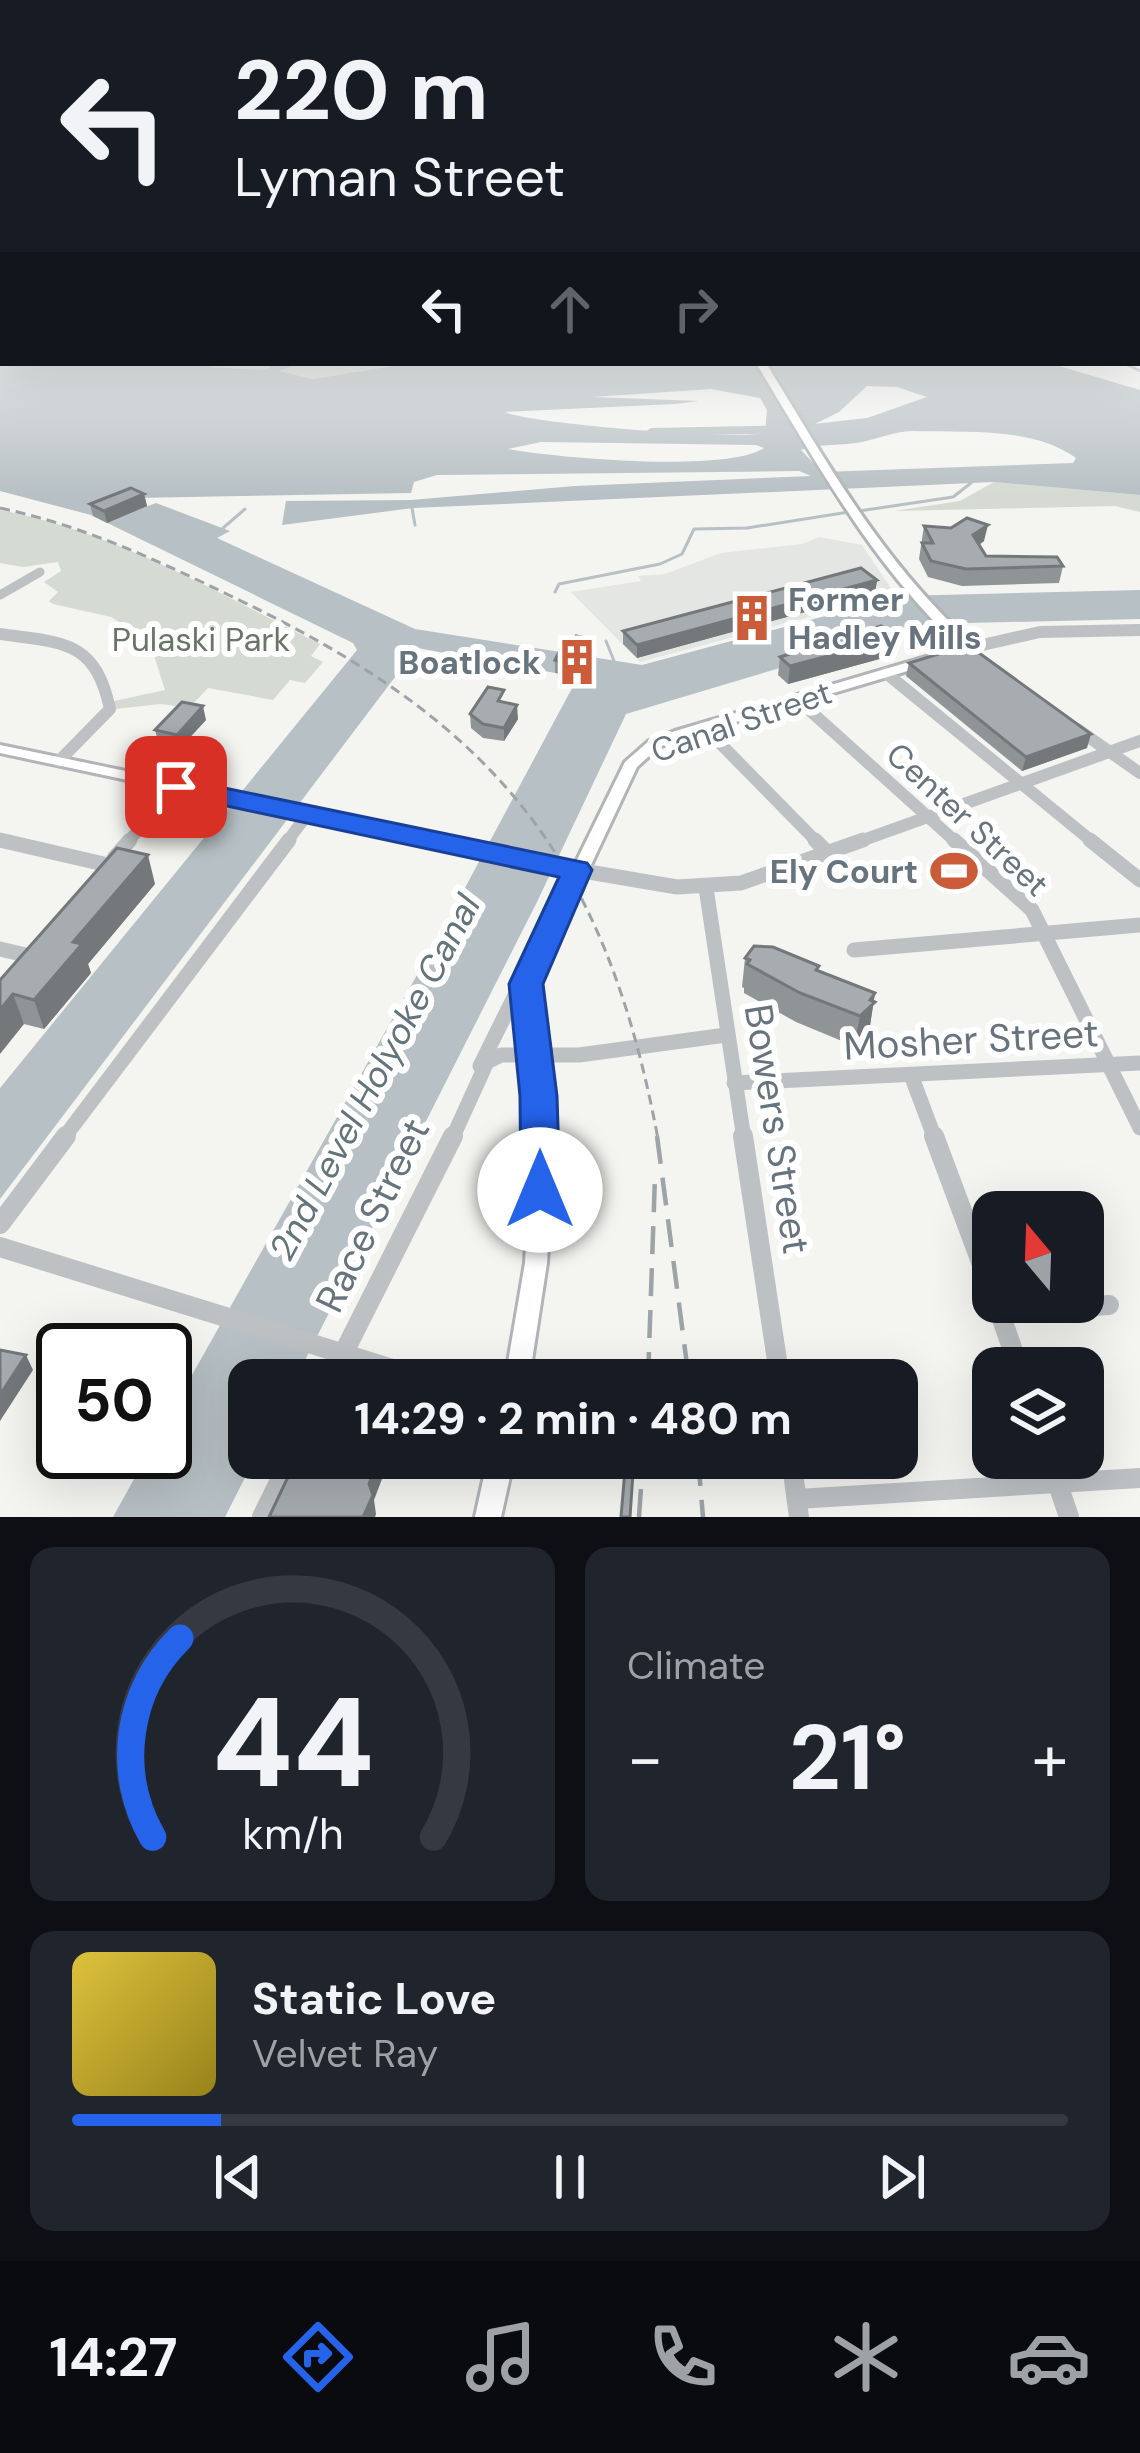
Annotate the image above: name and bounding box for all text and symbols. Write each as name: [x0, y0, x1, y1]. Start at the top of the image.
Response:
text: 220 m: [234, 36, 489, 145]
icon: left: [36, 48, 192, 204]
text: Lyman Street: [234, 142, 565, 213]
icon: left: [411, 276, 477, 342]
icon: ahead: [537, 276, 603, 342]
icon: right: [663, 276, 729, 342]
place label: Former Hadley Mills: [788, 578, 982, 659]
building icon: Former Hadley Mills: [727, 593, 777, 643]
park label: Pulaski Park: [112, 618, 291, 661]
building icon: Boatlock: [552, 637, 602, 687]
place label: Boatlock: [398, 641, 541, 684]
street label: Canal Street: [645, 671, 837, 772]
street label: Center Street: [877, 733, 1058, 906]
pin: [125, 736, 227, 838]
icon: arrive: [143, 754, 209, 820]
sports icon: Ely Court: [929, 846, 979, 896]
place label: Ely Court: [770, 850, 918, 893]
water label: 2nd Level Holyoke Canal: [258, 885, 491, 1268]
street label: Bowers Street: [733, 1001, 822, 1258]
street label: Mosher Street: [842, 1007, 1100, 1072]
street label: Race Street: [304, 1110, 441, 1320]
position arrow: [477, 1127, 603, 1253]
north arrow: [972, 1191, 1104, 1323]
map controls: [972, 1191, 1104, 1479]
speed limit sign: 50: [36, 1323, 192, 1479]
button: layers: [972, 1347, 1104, 1479]
text: 14:29 · 2 min · 480 m: [354, 1389, 792, 1448]
text: Climate: [627, 1640, 765, 1691]
text: 44: [211, 1662, 374, 1825]
text: 21°: [789, 1700, 906, 1817]
text: −: [627, 1716, 663, 1801]
text: +: [1032, 1716, 1068, 1801]
text: km/h: [242, 1806, 343, 1862]
text: Static Love: [252, 1969, 496, 2028]
text: Velvet Ray: [252, 2028, 438, 2079]
icon: previous: [205, 2144, 271, 2210]
icon: pause: [537, 2144, 603, 2210]
icon: next: [869, 2144, 935, 2210]
icon: directions: [276, 2315, 360, 2399]
icon: music: [459, 2315, 543, 2399]
icon: phone: [641, 2315, 725, 2399]
icon: climate: [824, 2315, 908, 2399]
icon: car: [1007, 2315, 1091, 2399]
text: 14:27: [49, 2322, 178, 2393]

